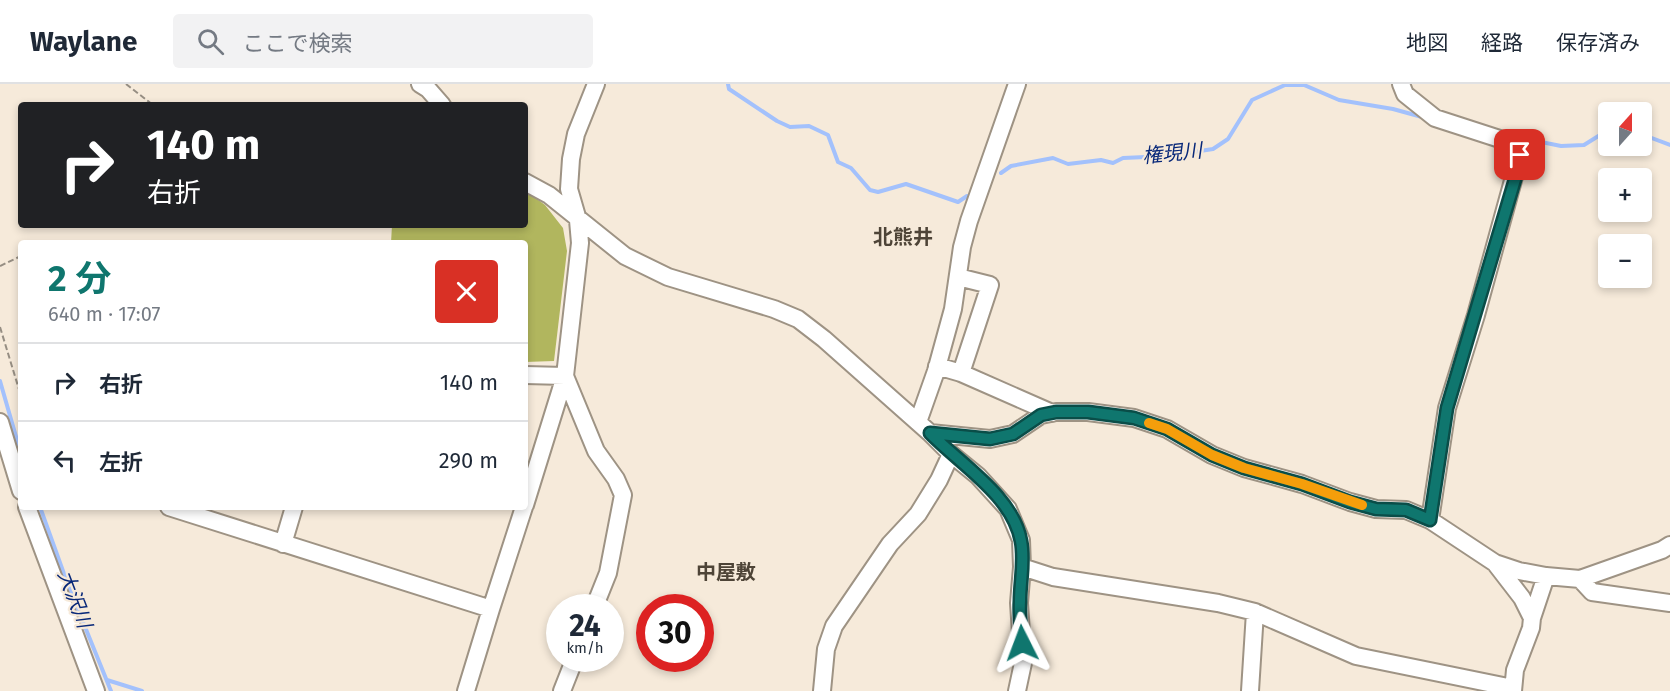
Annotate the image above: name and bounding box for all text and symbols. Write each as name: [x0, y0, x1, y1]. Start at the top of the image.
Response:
search box: [173, 14, 593, 68]
text: Waylane: [30, 25, 137, 58]
icon: search: [194, 25, 227, 58]
text: ここで検索: [242, 30, 352, 57]
text: 地図: [1406, 30, 1448, 56]
text: 経路: [1481, 30, 1523, 56]
text: 保存済み: [1556, 30, 1640, 56]
north arrow: [1598, 102, 1652, 156]
map controls: [1598, 102, 1652, 288]
text: 140 m: [147, 120, 260, 170]
icon: right: [48, 126, 126, 204]
pin: [1494, 129, 1545, 180]
water label: 権現川: [1141, 138, 1205, 168]
icon: arrive: [1503, 138, 1536, 171]
button: +: [1598, 168, 1652, 222]
text: 右折: [147, 177, 201, 209]
district label: 北熊井: [873, 225, 933, 249]
button: −: [1598, 234, 1652, 288]
text: 2 分: [48, 257, 111, 301]
button: close: [435, 260, 498, 323]
text: 640 m · 17:07: [48, 302, 160, 326]
icon: right: [48, 366, 81, 399]
text: 140 m: [440, 369, 498, 396]
text: 右折: [99, 371, 143, 398]
icon: left: [48, 444, 81, 477]
text: 290 m: [439, 447, 498, 474]
text: 左折: [99, 449, 143, 476]
district label: 中屋敷: [696, 560, 756, 584]
water label: 大沢川: [53, 567, 98, 633]
speed limit sign: 30: [636, 594, 714, 672]
text: 24: [569, 608, 601, 644]
position arrow: [990, 611, 1054, 675]
text: km/h: [566, 639, 604, 657]

